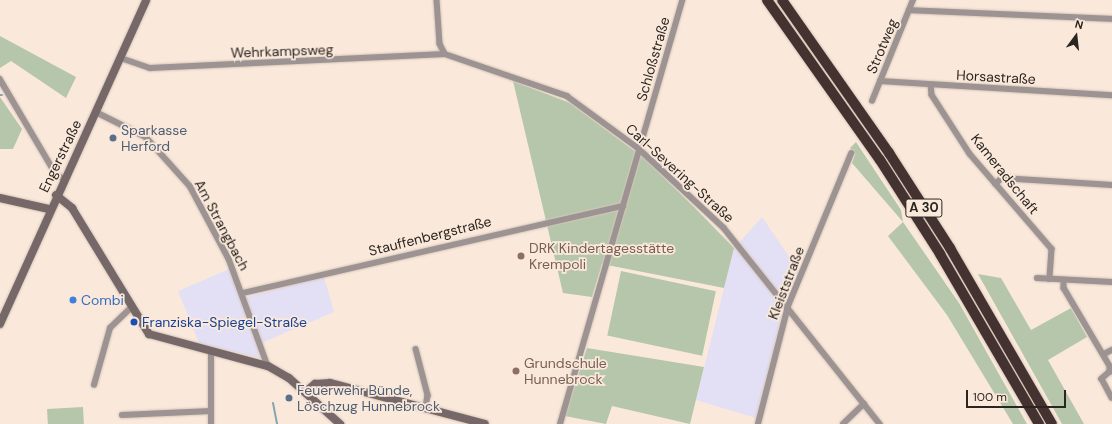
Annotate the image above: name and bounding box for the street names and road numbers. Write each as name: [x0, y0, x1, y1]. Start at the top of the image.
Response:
street label: Schloßstraße: [633, 15, 673, 103]
street label: Strotweg: [863, 16, 901, 76]
street label: Wehrkampsweg: [230, 41, 334, 61]
street label: Horsastraße: [956, 67, 1036, 87]
street label: Engerstraße: [35, 117, 85, 195]
street label: Carl-Severing-Straße: [622, 120, 738, 226]
street label: Kameradschaft: [967, 130, 1043, 218]
street label: Am Strangbach: [191, 177, 253, 273]
road number: A 30: [905, 197, 943, 219]
street label: Stauffenbergstraße: [367, 213, 493, 259]
street label: Kleiststraße: [764, 244, 808, 322]

